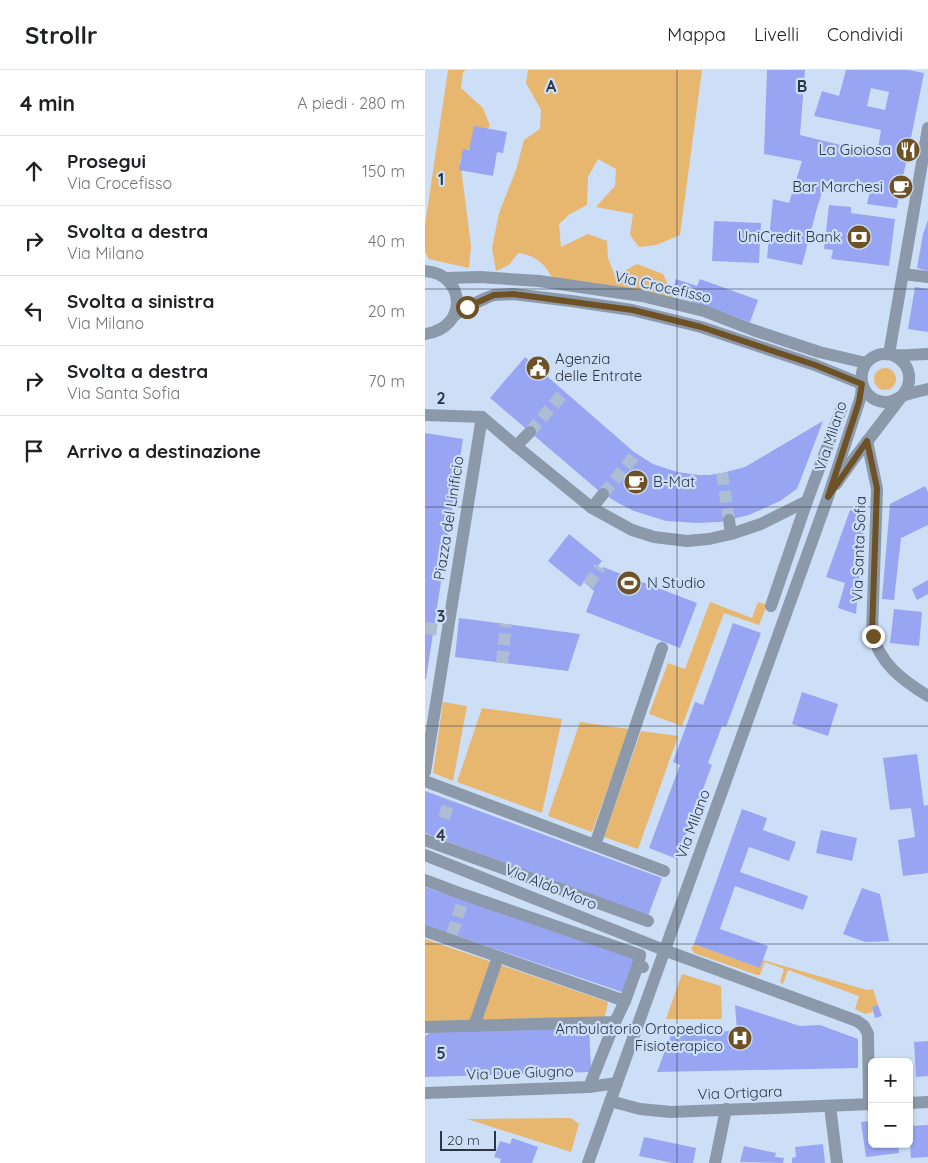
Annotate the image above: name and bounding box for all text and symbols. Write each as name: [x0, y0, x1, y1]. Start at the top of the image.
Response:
text: Strollr: [25, 20, 97, 50]
text: Mappa: [667, 23, 726, 46]
text: Livelli: [754, 23, 799, 46]
text: Condividi: [827, 23, 903, 46]
text: A: [546, 76, 557, 96]
text: B: [797, 76, 807, 96]
text: 4 min: [20, 90, 75, 116]
text: A piedi · 280 m: [297, 93, 405, 113]
restaurant icon: La Gioiosa: [895, 137, 921, 163]
place label: La Gioiosa: [819, 140, 891, 159]
text: Prosegui: [67, 149, 146, 173]
icon: ahead: [20, 157, 48, 185]
text: 150 m: [362, 161, 405, 181]
text: 1: [438, 169, 444, 189]
text: Via Crocefisso: [67, 173, 172, 193]
cafe icon: Bar Marchesi: [888, 174, 914, 200]
place label: Bar Marchesi: [792, 177, 883, 196]
text: Svolta a destra: [67, 219, 208, 243]
bank icon: UniCredit Bank: [846, 224, 872, 250]
icon: right: [20, 227, 48, 255]
place label: UniCredit Bank: [738, 227, 841, 246]
text: 40 m: [368, 231, 405, 251]
text: Via Milano: [67, 243, 144, 263]
street label: Via Crocefisso: [613, 266, 713, 307]
text: Svolta a sinistra: [67, 289, 214, 313]
route start: [456, 296, 479, 319]
icon: left: [20, 297, 48, 325]
text: 20 m: [368, 301, 405, 321]
text: Via Milano: [67, 313, 144, 333]
place label: Agenzia delle Entrate: [555, 349, 642, 385]
public building icon: Agenzia delle Entrate: [525, 355, 551, 381]
text: Svolta a destra: [67, 359, 208, 383]
icon: right: [20, 367, 48, 395]
text: 70 m: [368, 371, 405, 391]
text: Via Santa Sofia: [67, 383, 180, 403]
text: 2: [436, 388, 446, 408]
street label: Via Milano: [810, 399, 851, 473]
icon: arrive: [20, 437, 48, 465]
text: Arrivo a destinazione: [67, 439, 261, 463]
street label: Piazza del Linificio: [429, 454, 468, 581]
cafe icon: B-Mat: [623, 469, 649, 495]
place label: B-Mat: [653, 472, 695, 491]
street label: Via Santa Sofia: [847, 496, 870, 602]
sports icon: N Studio: [616, 570, 642, 596]
place label: N Studio: [647, 573, 705, 592]
text: 3: [437, 606, 445, 626]
route end: [862, 625, 885, 648]
street label: Via Milano: [671, 787, 714, 861]
text: 4: [436, 825, 446, 845]
street label: Via Aldo Moro: [502, 859, 600, 914]
place label: Ambulatorio Ortopedico Fisioterapico: [555, 1019, 723, 1055]
hospital icon: Ambulatorio Ortopedico Fisioterapico: [727, 1025, 753, 1051]
text: 5: [436, 1043, 446, 1063]
map controls: [868, 1058, 913, 1148]
button: +: [868, 1058, 913, 1103]
street label: Via Due Giugno: [466, 1061, 574, 1084]
street label: Via Ortigara: [697, 1082, 783, 1103]
button: −: [868, 1103, 913, 1148]
scale bar: [440, 1128, 496, 1151]
text: 20 m: [447, 1131, 480, 1149]

